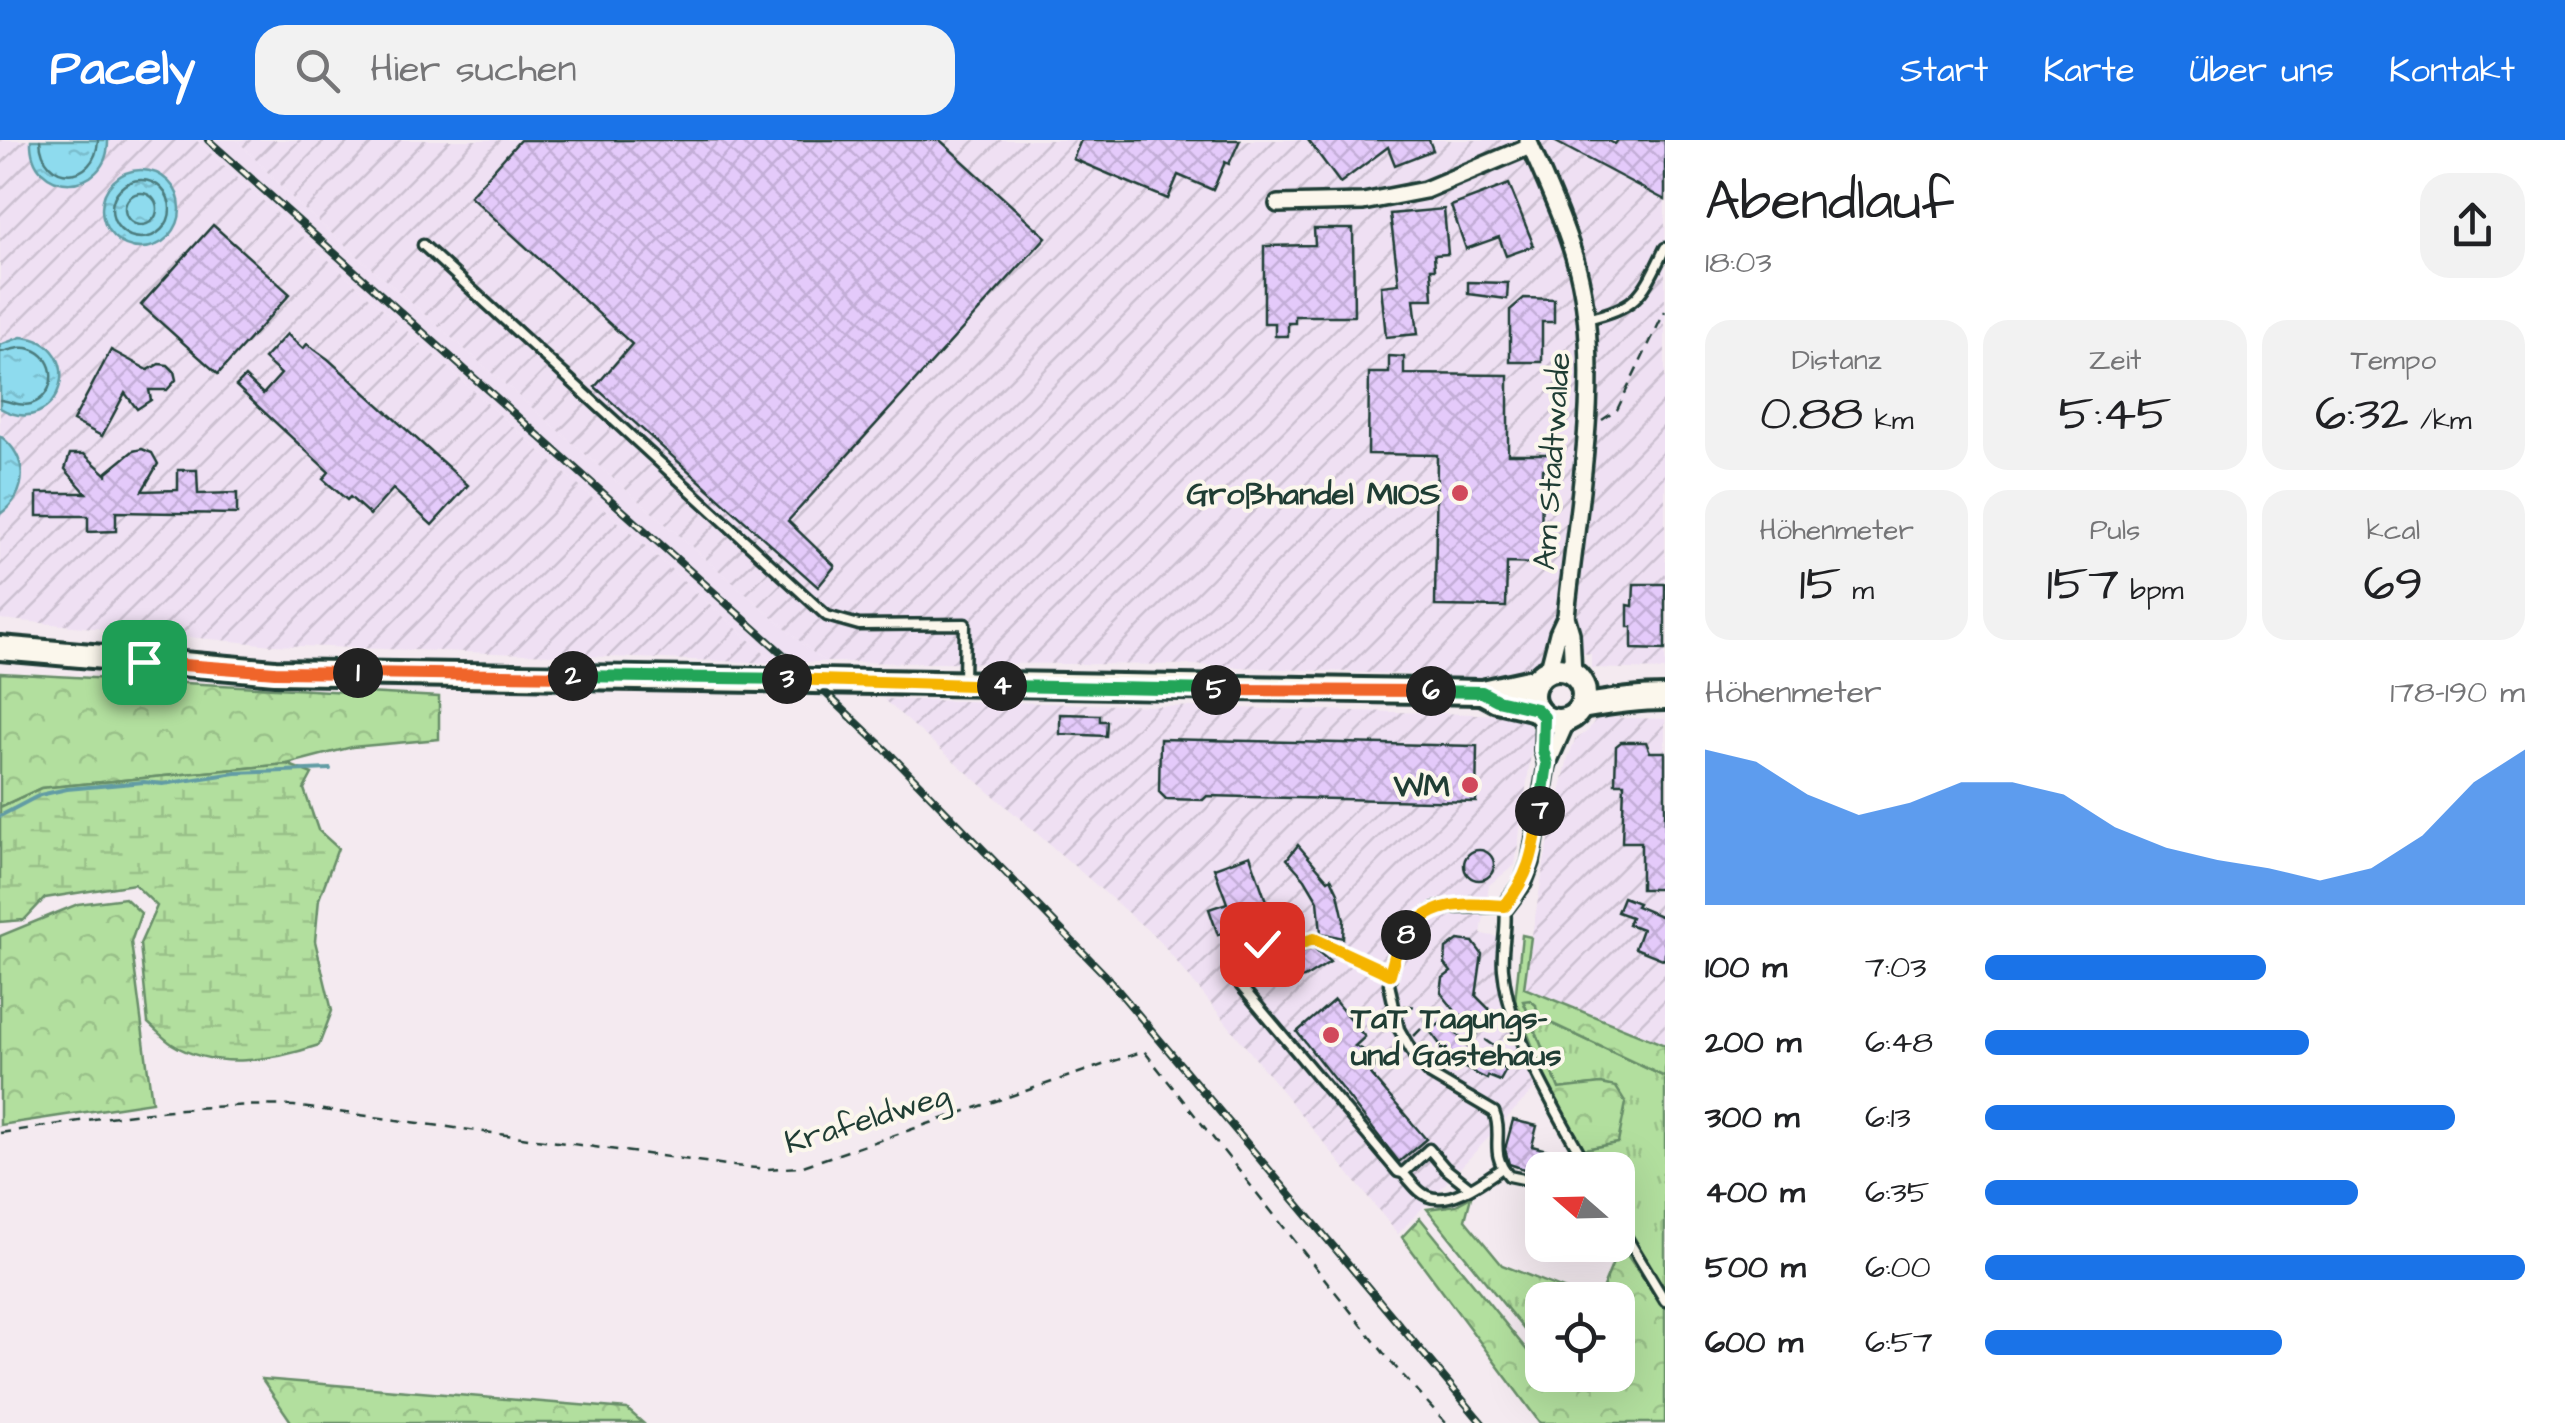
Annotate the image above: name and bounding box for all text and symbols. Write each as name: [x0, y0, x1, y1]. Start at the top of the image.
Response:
search box: [255, 25, 955, 115]
text: Pacely: [50, 37, 195, 103]
icon: search: [290, 43, 345, 98]
text: Hier suchen: [370, 44, 577, 96]
text: Start: [1900, 46, 1988, 95]
text: Karte: [2043, 46, 2135, 95]
text: Über uns: [2190, 46, 2334, 95]
text: Kontakt: [2389, 46, 2515, 95]
text: Abendlauf: [1705, 164, 1954, 240]
button: share: [2420, 173, 2525, 278]
text: 18:03: [1705, 240, 1772, 285]
text: Distanz: [1792, 341, 1882, 380]
text: Zeit: [2089, 341, 2141, 380]
text: Tempo: [2350, 341, 2436, 380]
street label: Am Stadtwalde: [1522, 351, 1583, 572]
text: 0.88: [1760, 380, 1863, 449]
text: 5:45: [2058, 380, 2172, 449]
text: 6:32: [2315, 380, 2409, 449]
text: km: [1863, 401, 1913, 440]
text: /km: [2409, 401, 2472, 440]
place label: Großhandel MIOS: [1186, 472, 1440, 517]
marker: Großhandel MIOS: [1449, 482, 1471, 504]
text: Höhenmeter: [1759, 511, 1914, 550]
text: Puls: [2090, 511, 2140, 550]
text: kcal: [2367, 511, 2420, 550]
text: 15: [1799, 550, 1841, 619]
text: 157: [2047, 550, 2119, 619]
text: 69: [2363, 550, 2423, 619]
text: m: [1841, 571, 1874, 610]
text: bpm: [2119, 571, 2183, 610]
pin: [102, 620, 187, 705]
icon: arrive: [117, 635, 172, 690]
pin: 1: [333, 648, 383, 698]
pin: 2: [548, 651, 598, 701]
text: 1: [356, 653, 360, 692]
pin: 3: [762, 654, 812, 704]
text: 2: [565, 656, 581, 695]
text: 3: [780, 659, 794, 698]
pin: 4: [977, 661, 1027, 711]
pin: 5: [1191, 665, 1241, 715]
text: 4: [992, 666, 1012, 705]
pin: 6: [1406, 666, 1456, 716]
text: 5: [1206, 670, 1226, 709]
text: Höhenmeter: [1705, 670, 1882, 715]
text: 178–190 m: [2390, 670, 2525, 715]
text: 6: [1422, 671, 1440, 710]
place label: WM: [1392, 764, 1450, 809]
marker: WM: [1459, 774, 1481, 796]
pin: 7: [1515, 786, 1565, 836]
text: 7: [1531, 791, 1549, 830]
pin: [1220, 902, 1305, 987]
pin: 8: [1381, 910, 1431, 960]
text: 8: [1397, 915, 1415, 954]
icon: check: [1235, 917, 1290, 972]
text: 100 m: [1705, 945, 1787, 990]
text: 7:03: [1865, 945, 1927, 990]
place label: TaT Tagungs- und Gästehaus: [1350, 996, 1562, 1078]
text: 200 m: [1705, 1020, 1801, 1065]
text: 6:48: [1865, 1020, 1933, 1065]
marker: TaT Tagungs- und Gästehaus: [1320, 1024, 1342, 1046]
street label: Krafeldweg: [779, 1073, 956, 1166]
text: 300 m: [1705, 1095, 1799, 1140]
text: 6:13: [1865, 1095, 1911, 1140]
north arrow: [1525, 1152, 1635, 1262]
map controls: [1525, 1152, 1635, 1392]
text: 400 m: [1705, 1170, 1805, 1215]
text: 6:35: [1865, 1170, 1929, 1215]
text: 500 m: [1705, 1245, 1806, 1290]
text: 6:00: [1865, 1245, 1931, 1290]
button: locate: [1525, 1282, 1635, 1392]
text: 600 m: [1705, 1320, 1803, 1365]
text: 6:57: [1865, 1320, 1933, 1365]

